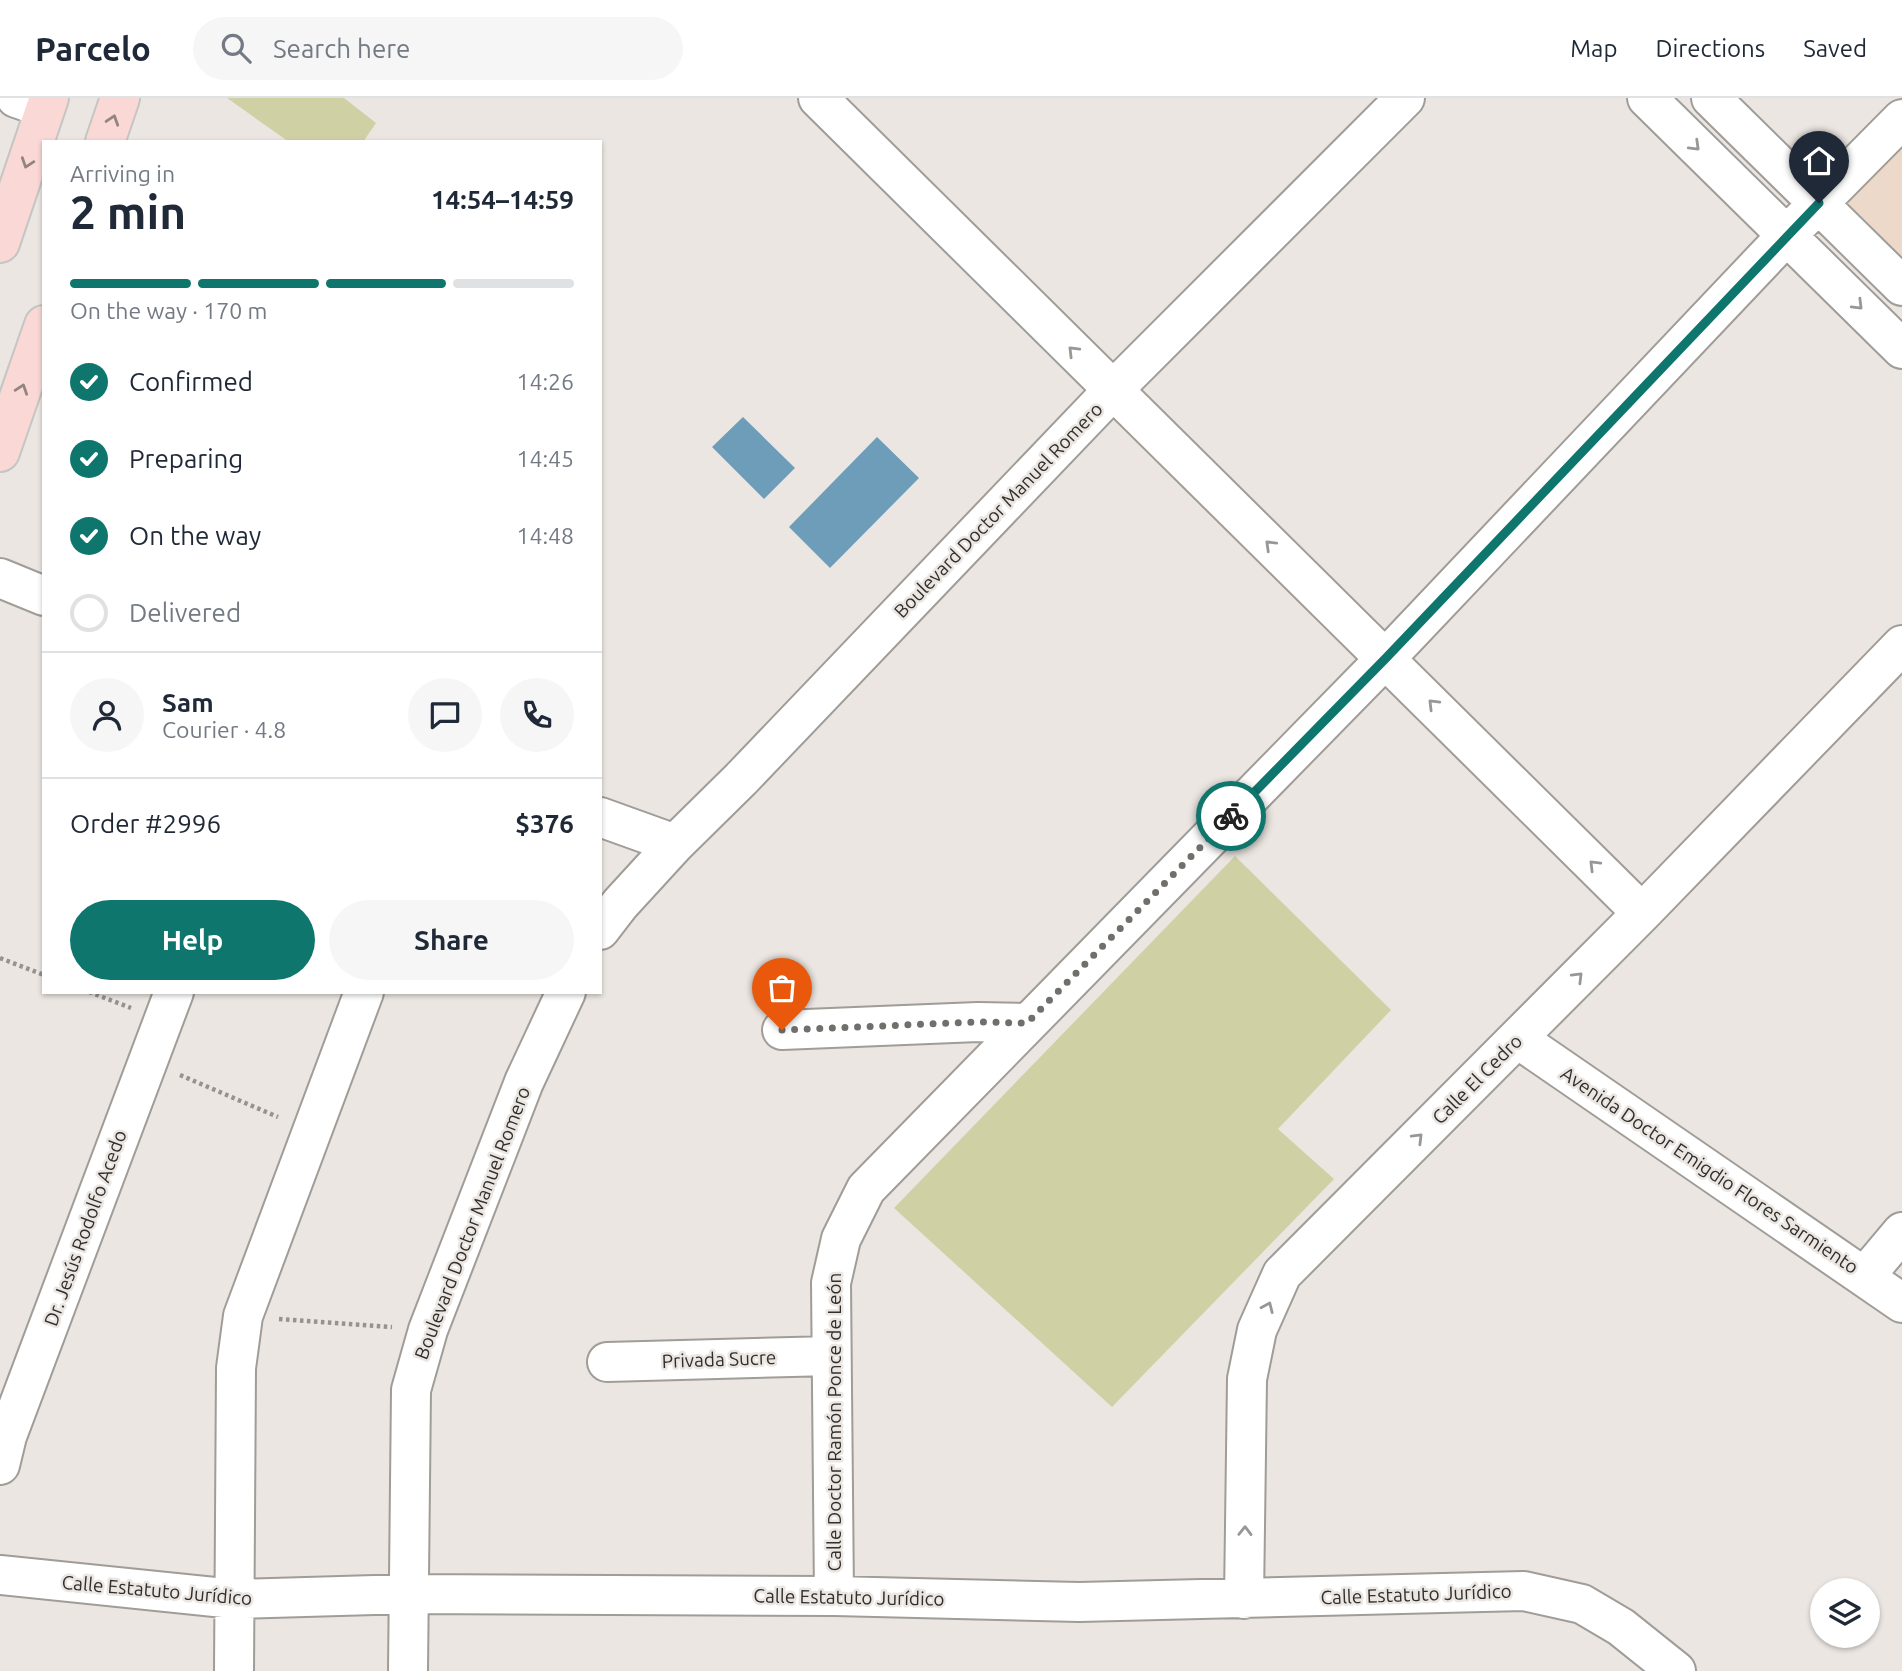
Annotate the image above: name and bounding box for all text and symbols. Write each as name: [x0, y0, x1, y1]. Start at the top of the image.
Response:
search box: [193, 17, 683, 80]
icon: search: [217, 29, 255, 67]
text: Parcelo: [35, 30, 151, 67]
text: Search here: [273, 34, 410, 63]
text: Map: [1570, 35, 1617, 62]
text: Directions: [1655, 35, 1765, 62]
text: Saved: [1803, 35, 1867, 62]
one-way arrow: [105, 114, 119, 127]
pin: [1789, 131, 1849, 203]
one-way arrow: [1687, 137, 1700, 150]
icon: home: [1800, 142, 1838, 180]
one-way arrow: [21, 156, 35, 168]
text: Arriving in: [70, 161, 175, 186]
text: 14:54–14:59: [431, 185, 574, 214]
text: 2 min: [70, 186, 186, 238]
one-way arrow: [1849, 297, 1862, 310]
text: On the way · 170 m: [70, 298, 267, 323]
one-way arrow: [1069, 346, 1082, 359]
icon: check: [70, 363, 108, 401]
text: Confirmed: [129, 367, 253, 396]
text: 14:26: [516, 369, 574, 394]
one-way arrow: [14, 383, 28, 395]
street label: Boulevard Doctor Manuel Romero: [889, 398, 1107, 622]
icon: check: [70, 440, 108, 478]
text: Preparing: [129, 444, 243, 473]
text: 14:45: [516, 446, 574, 471]
icon: check: [70, 517, 108, 555]
text: On the way: [129, 521, 261, 550]
text: 14:48: [516, 523, 574, 548]
one-way arrow: [1266, 540, 1279, 553]
text: Delivered: [129, 598, 241, 627]
button: person: [70, 678, 144, 752]
button: chat: [408, 678, 482, 752]
button: phone: [500, 678, 574, 752]
text: Sam: [162, 688, 214, 717]
one-way arrow: [1428, 700, 1441, 713]
text: Courier · 4.8: [162, 717, 286, 742]
courier: [1196, 781, 1266, 851]
icon: bike: [1212, 797, 1250, 835]
text: Order #2996: [70, 809, 221, 838]
text: $376: [515, 809, 574, 838]
one-way arrow: [1589, 860, 1602, 873]
button: Help: [70, 900, 315, 980]
button: Share: [329, 900, 574, 980]
pin: [752, 958, 812, 1030]
icon: bag: [763, 969, 801, 1007]
one-way arrow: [1570, 973, 1583, 986]
street label: Calle El Cedro: [1428, 1030, 1526, 1128]
street label: Avenida Doctor Emigdio Flores Sarmiento: [1557, 1062, 1863, 1278]
street label: Boulevard Doctor Manuel Romero: [410, 1083, 534, 1363]
street label: Dr. Jesús Rodolfo Acedo: [39, 1127, 131, 1329]
one-way arrow: [1409, 1134, 1422, 1147]
street label: Calle Doctor Ramón Ponce de León: [823, 1273, 845, 1571]
one-way arrow: [1260, 1301, 1274, 1314]
street label: Privada Sucre: [661, 1346, 777, 1372]
one-way arrow: [1237, 1525, 1253, 1536]
street label: Calle Estatuto Jurídico: [61, 1571, 253, 1609]
map controls: [1810, 1578, 1880, 1648]
button: layers: [1810, 1578, 1880, 1648]
street label: Calle Estatuto Jurídico: [1320, 1580, 1512, 1608]
street label: Calle Estatuto Jurídico: [753, 1584, 945, 1610]

